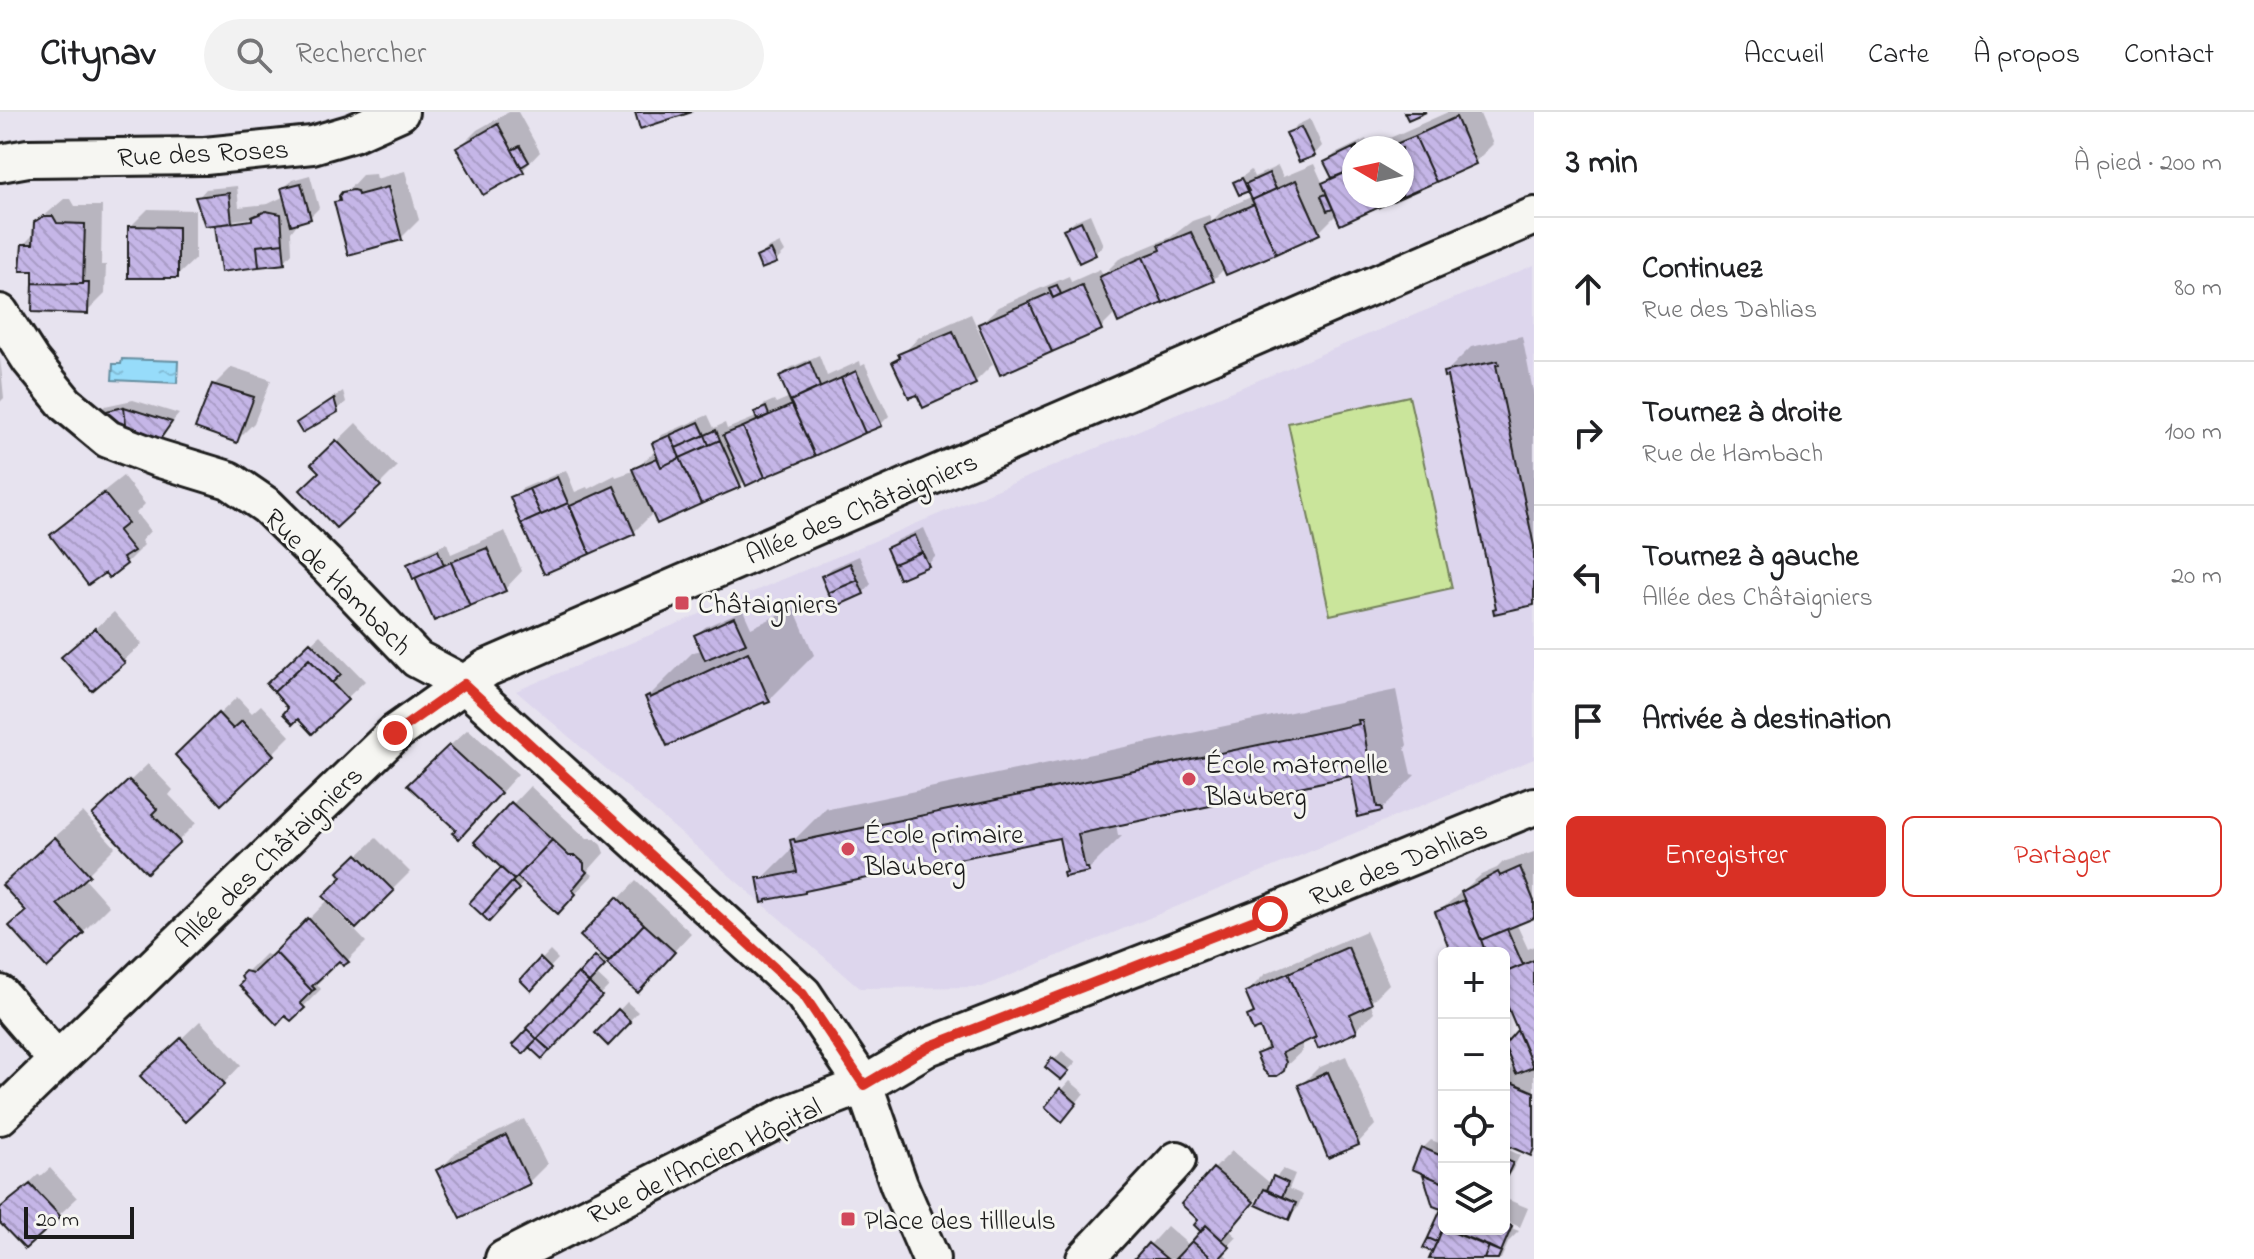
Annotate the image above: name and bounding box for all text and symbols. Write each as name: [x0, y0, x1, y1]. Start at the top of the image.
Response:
search box: [204, 19, 764, 91]
text: Citynav: [40, 27, 156, 83]
icon: search: [232, 33, 276, 77]
text: Rechercher: [296, 33, 426, 77]
text: Accueil: [1744, 35, 1824, 76]
text: Carte: [1868, 35, 1929, 76]
text: À propos: [1973, 35, 2080, 76]
text: Contact: [2124, 35, 2214, 76]
street label: Rue des Roses: [116, 131, 290, 180]
north arrow: [1342, 136, 1414, 208]
text: 3 min: [1566, 139, 1638, 189]
text: À pied · 200 m: [2074, 145, 2222, 183]
text: Continuez: [1642, 248, 1762, 292]
icon: ahead: [1566, 267, 1610, 311]
text: 80 m: [2174, 270, 2222, 308]
text: Rue des Dahlias: [1642, 292, 1817, 330]
text: Tournez à droite: [1642, 392, 1842, 436]
icon: right: [1566, 411, 1610, 455]
text: 100 m: [2165, 414, 2222, 452]
text: Rue de Hambach: [1642, 436, 1823, 474]
street label: Allée des Châtaigniers: [740, 443, 985, 578]
street label: Rue de Hambach: [253, 500, 420, 667]
text: Tournez à gauche: [1642, 536, 1859, 580]
icon: left: [1566, 555, 1610, 599]
text: 20 m: [2171, 558, 2222, 596]
text: Allée des Châtaigniers: [1642, 580, 1873, 618]
place label: Châtaigniers: [698, 586, 838, 627]
marker: Châtaigniers: [673, 594, 691, 612]
icon: arrive: [1566, 699, 1610, 743]
text: Arrivée à destination: [1642, 699, 1891, 743]
route end: [377, 715, 413, 751]
place label: École maternelle Blauberg: [1204, 746, 1389, 819]
street label: Allée des Châtaigniers: [167, 757, 374, 960]
marker: École maternelle Blauberg: [1180, 770, 1198, 788]
street label: Rue des Dahlias: [1304, 811, 1494, 920]
place label: École primaire Blauberg: [863, 816, 1024, 889]
button: Enregistrer: [1566, 816, 1886, 897]
button: Partager: [1902, 816, 2222, 897]
marker: École primaire Blauberg: [839, 840, 857, 858]
route start: [1252, 896, 1288, 932]
map controls: [1438, 947, 1510, 1235]
button: +: [1438, 947, 1510, 1019]
button: −: [1438, 1019, 1510, 1091]
street label: Rue de l'Ancien Hôpital: [581, 1089, 830, 1238]
button: locate: [1438, 1091, 1510, 1163]
button: layers: [1438, 1163, 1510, 1235]
place label: Place des tillleuls: [864, 1202, 1056, 1243]
scale bar: [24, 1203, 134, 1239]
text: 20 m: [36, 1205, 79, 1237]
marker: Place des tillleuls: [839, 1210, 857, 1228]

